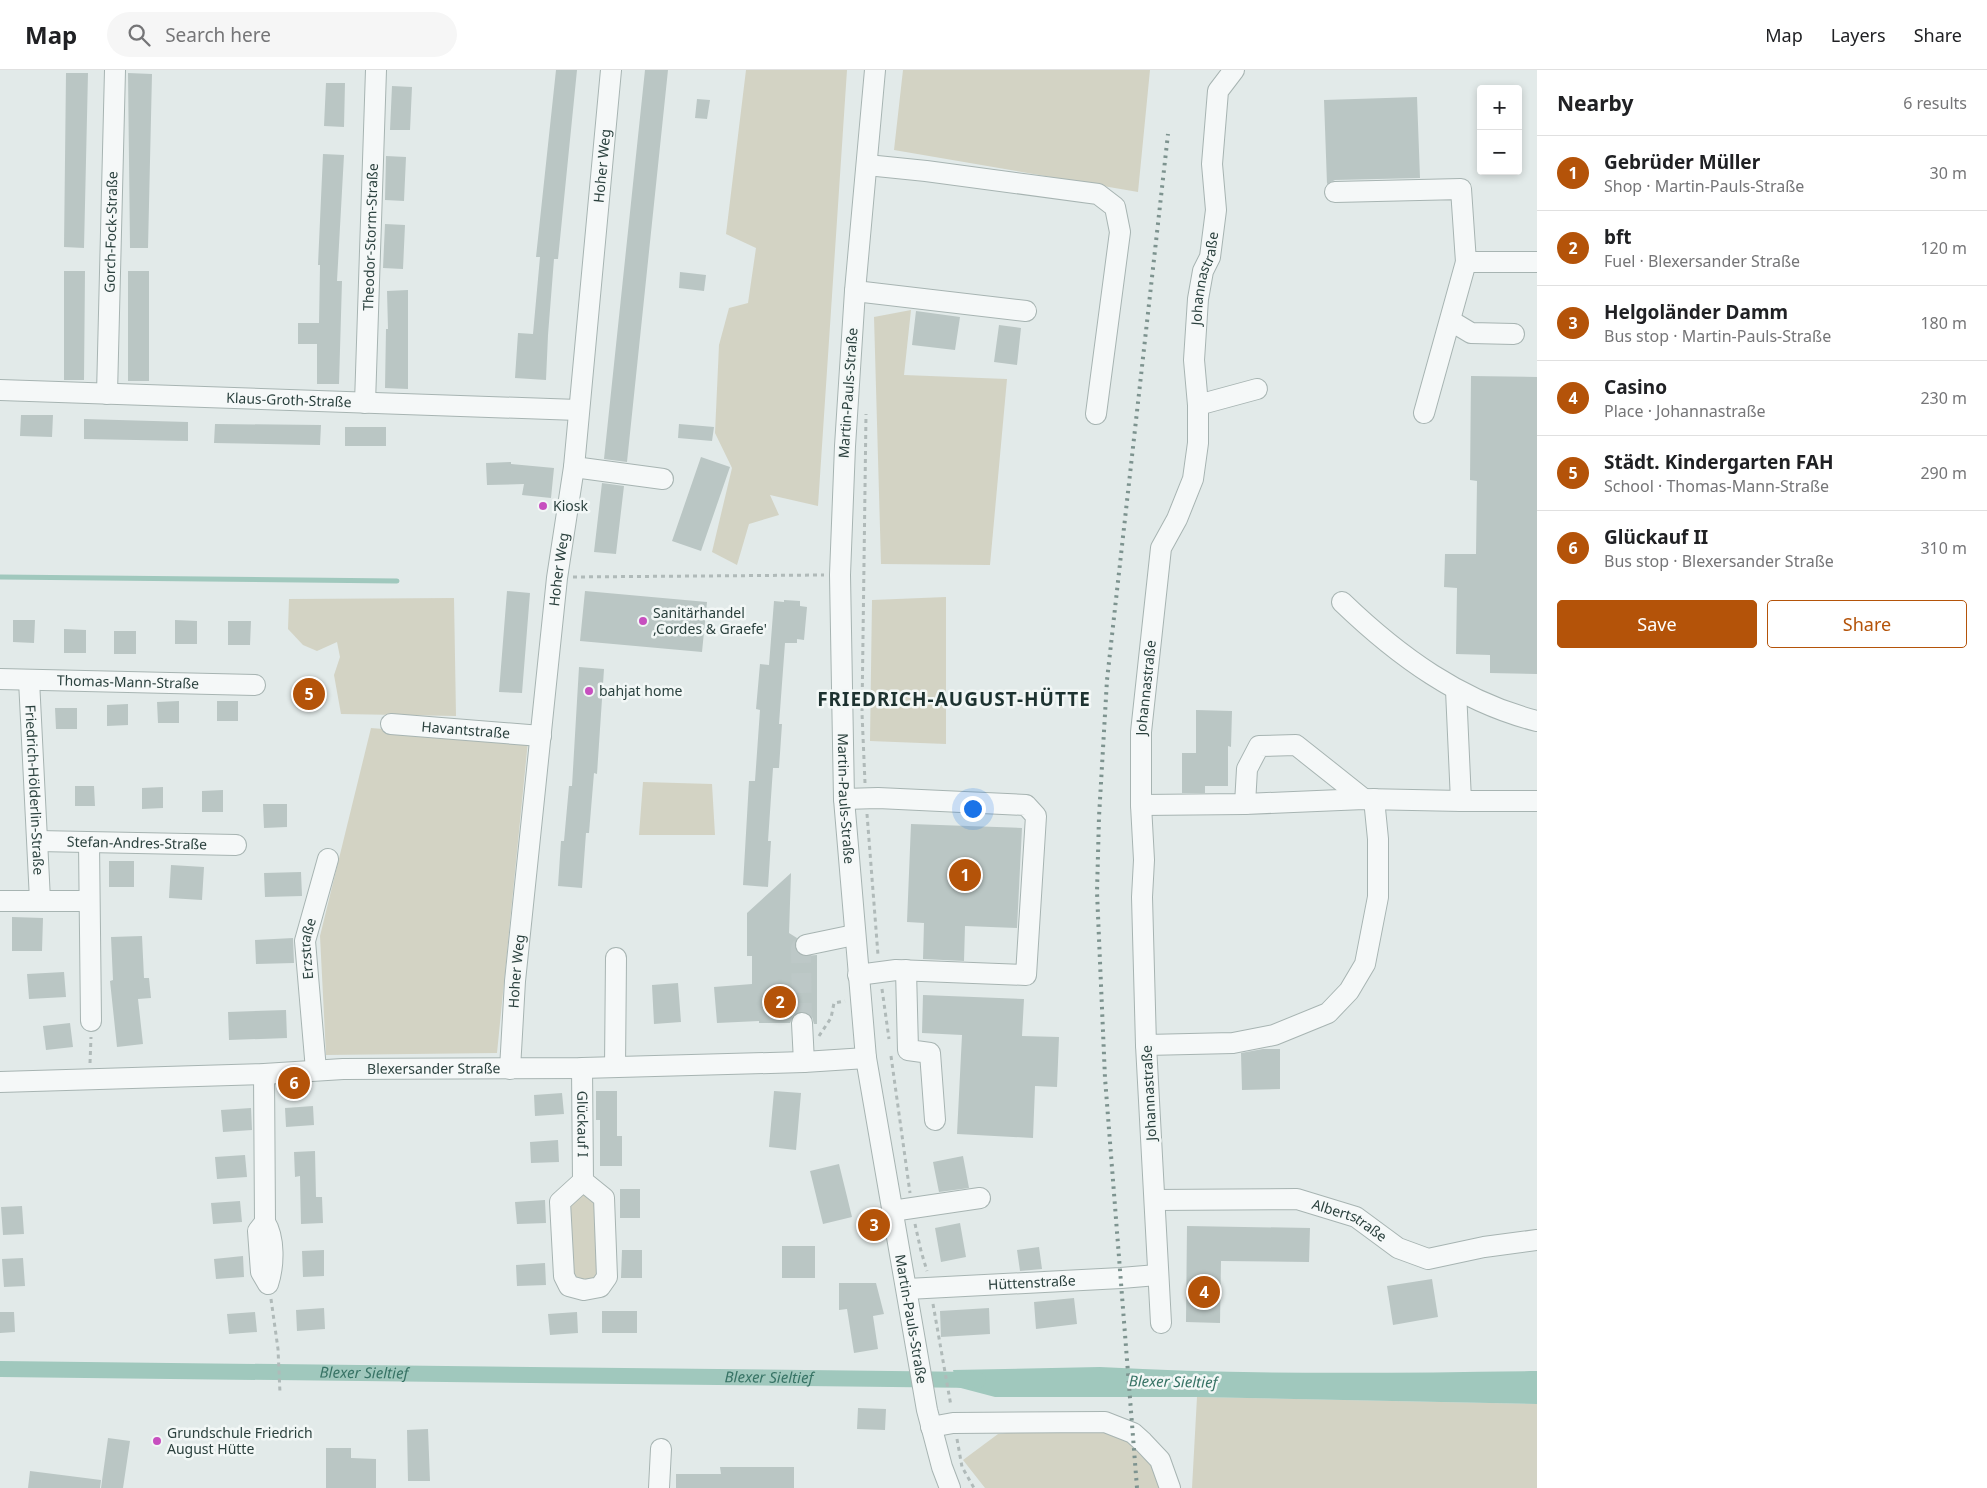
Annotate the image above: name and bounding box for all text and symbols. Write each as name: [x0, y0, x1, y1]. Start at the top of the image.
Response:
search box: [107, 12, 457, 57]
text: Map: [25, 18, 77, 51]
icon: search: [125, 21, 153, 49]
text: Search here: [165, 22, 271, 48]
text: Map: [1765, 23, 1803, 47]
text: Layers: [1831, 23, 1886, 47]
text: Share: [1914, 23, 1962, 47]
map controls: [1477, 85, 1522, 175]
button: +: [1477, 85, 1522, 130]
text: Nearby: [1557, 89, 1633, 117]
text: 6 results: [1903, 92, 1967, 114]
street label: Hoher Weg: [589, 128, 614, 204]
button: −: [1477, 130, 1522, 175]
text: Gebrüder Müller: [1604, 149, 1760, 175]
text: 1: [1568, 162, 1578, 184]
text: 30 m: [1930, 162, 1967, 184]
street label: Theodor-Storm-Straße: [358, 163, 382, 311]
street label: Gorch-Fock-Straße: [100, 171, 121, 293]
text: Shop · Martin-Pauls-Straße: [1604, 175, 1804, 197]
text: bft: [1604, 224, 1632, 250]
street label: Johannastraße: [1186, 231, 1222, 328]
text: 2: [1568, 237, 1578, 259]
text: 120 m: [1920, 237, 1967, 259]
text: Fuel · Blexersander Straße: [1604, 250, 1800, 272]
text: Helgoländer Damm: [1604, 299, 1788, 325]
text: 3: [1568, 312, 1578, 334]
text: 180 m: [1920, 312, 1967, 334]
text: Bus stop · Martin-Pauls-Straße: [1604, 325, 1831, 347]
street label: Martin-Pauls-Straße: [833, 327, 862, 459]
text: Casino: [1604, 374, 1667, 400]
text: 4: [1568, 387, 1578, 409]
text: 230 m: [1920, 387, 1967, 409]
street label: Klaus-Groth-Straße: [226, 388, 352, 411]
text: Place · Johannastraße: [1604, 400, 1766, 422]
text: Städt. Kindergarten FAH: [1604, 449, 1833, 475]
text: 5: [1568, 462, 1578, 484]
text: 290 m: [1920, 462, 1967, 484]
text: School · Thomas-Mann-Straße: [1604, 475, 1829, 497]
place label: Kiosk: [553, 496, 588, 515]
marker: Kiosk: [537, 500, 549, 512]
text: Glückauf II: [1604, 524, 1708, 550]
street label: Hoher Weg: [544, 531, 573, 607]
text: 6: [1568, 537, 1578, 559]
text: 310 m: [1920, 537, 1967, 559]
text: Bus stop · Blexersander Straße: [1604, 550, 1834, 572]
button: Save: [1557, 600, 1757, 648]
button: Share: [1767, 600, 1967, 648]
place label: Sanitärhandel ,Cordes & Graefe': [653, 603, 767, 638]
marker: Sanitärhandel ,Cordes & Graefe': [637, 615, 649, 627]
street label: Johannastraße: [1131, 639, 1160, 738]
street label: Thomas-Mann-Straße: [57, 670, 199, 693]
pin: 5: [293, 675, 325, 713]
place label: bahjat home: [599, 681, 682, 700]
marker: bahjat home: [583, 685, 595, 697]
district label: FRIEDRICH-AUGUST-HÜTTE: [817, 686, 1091, 712]
street label: Friedrich-Hölderlin-Straße: [21, 704, 49, 876]
street label: Havantstraße: [421, 716, 511, 743]
street label: Martin-Pauls-Straße: [834, 733, 859, 865]
your location: [960, 796, 986, 822]
street label: Stefan-Andres-Straße: [67, 832, 207, 853]
pin: 1: [949, 856, 981, 894]
street label: Erzstraße: [295, 916, 320, 980]
street label: Hoher Weg: [503, 933, 529, 1009]
pin: 2: [764, 983, 796, 1021]
street label: Johannastraße: [1137, 1045, 1161, 1143]
street label: Blexersander Straße: [367, 1058, 500, 1078]
pin: 6: [278, 1064, 310, 1102]
street label: Glückauf I: [573, 1091, 593, 1158]
street label: Albertstraße: [1310, 1194, 1391, 1246]
pin: 3: [858, 1206, 890, 1244]
street label: Martin-Pauls-Straße: [891, 1253, 932, 1385]
street label: Hüttenstraße: [988, 1270, 1076, 1294]
pin: 4: [1188, 1273, 1220, 1311]
water label: Blexer Sieltief: [320, 1362, 411, 1383]
water label: Blexer Sieltief: [725, 1366, 816, 1387]
water label: Blexer Sieltief: [1129, 1370, 1220, 1392]
place label: Grundschule Friedrich August Hütte: [167, 1423, 313, 1458]
marker: Grundschule Friedrich August Hütte: [151, 1435, 163, 1447]

